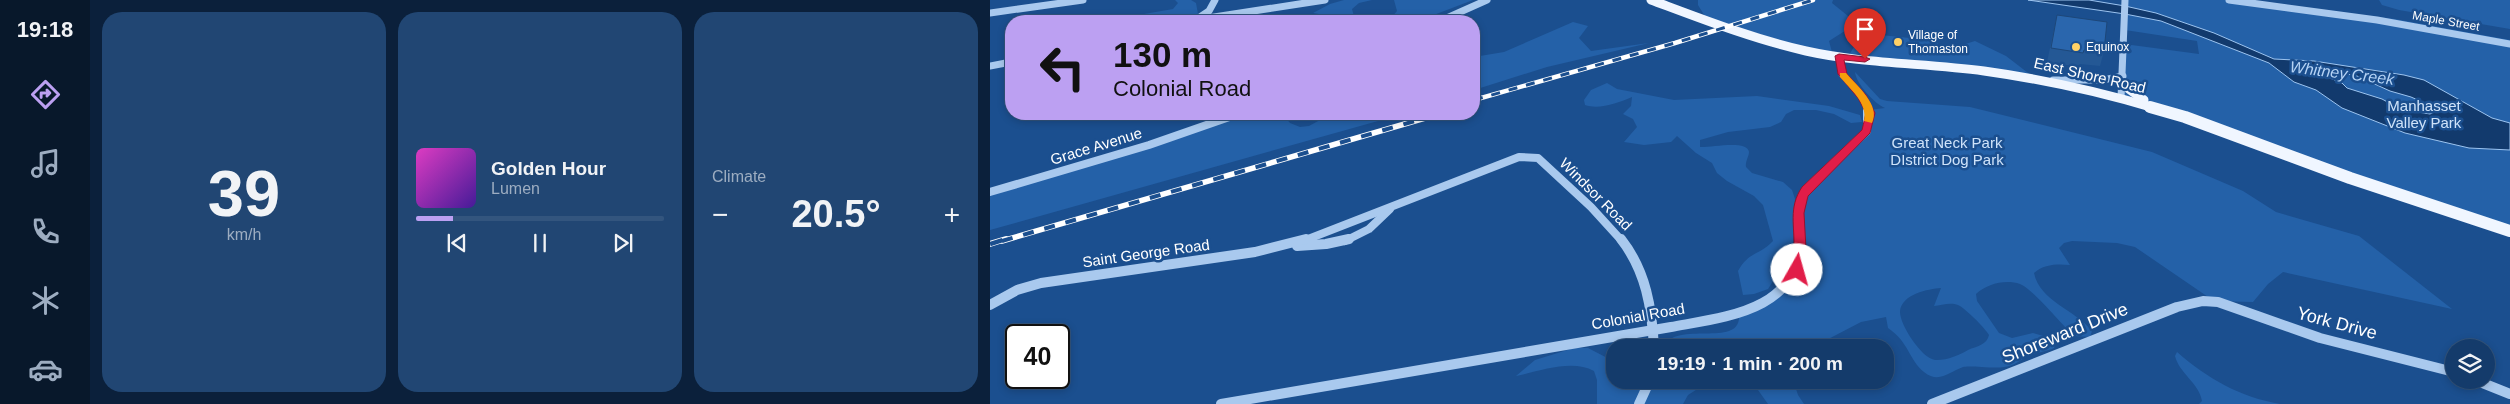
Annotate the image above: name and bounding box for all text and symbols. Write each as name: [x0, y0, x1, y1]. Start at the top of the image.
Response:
pin: [1844, 8, 1886, 59]
street label: Maple Street: [2411, 8, 2481, 34]
icon: arrive: [1851, 15, 1879, 43]
text: 19:18: [17, 17, 73, 42]
place label: Village of Thomaston: [1908, 28, 1968, 56]
icon: left: [1030, 35, 1095, 100]
text: 130 m: [1113, 35, 1212, 74]
marker: Village of Thomaston: [1892, 36, 1904, 48]
place label: Equinox: [2086, 40, 2129, 54]
marker: Equinox: [2070, 41, 2082, 53]
street label: East Shore Road: [2032, 54, 2148, 96]
water label: Whitney Creek: [2289, 58, 2396, 88]
text: Colonial Road: [1113, 76, 1251, 101]
icon: directions: [28, 77, 63, 112]
park label: Manhasset Valley Park: [2387, 97, 2462, 131]
street label: Grace Avenue: [1048, 124, 1144, 168]
park label: Great Neck Park DIstrict Dog Park: [1890, 134, 2004, 168]
icon: music: [28, 146, 63, 181]
street label: Windsor Road: [1556, 154, 1636, 234]
text: 39: [208, 157, 280, 230]
text: Golden Hour: [491, 158, 606, 179]
text: Climate: [712, 168, 766, 185]
text: Lumen: [491, 180, 540, 197]
text: 20.5°: [791, 193, 881, 235]
text: −: [712, 199, 728, 230]
text: +: [944, 199, 960, 230]
icon: phone: [28, 214, 63, 249]
text: km/h: [227, 226, 261, 243]
icon: previous: [443, 229, 471, 257]
icon: pause: [526, 229, 554, 257]
icon: next: [609, 229, 637, 257]
street label: Saint George Road: [1081, 236, 1211, 270]
position arrow: [1770, 243, 1822, 295]
icon: climate: [28, 283, 63, 318]
street label: Colonial Road: [1590, 299, 1686, 333]
street label: Shoreward Drive: [1999, 299, 2131, 367]
street label: York Drive: [2295, 303, 2379, 343]
speed limit sign: 40: [1005, 324, 1070, 389]
map controls: [2445, 339, 2495, 389]
button: layers: [2445, 339, 2495, 389]
icon: car: [28, 352, 63, 387]
text: 19:19 · 1 min · 200 m: [1657, 353, 1843, 374]

